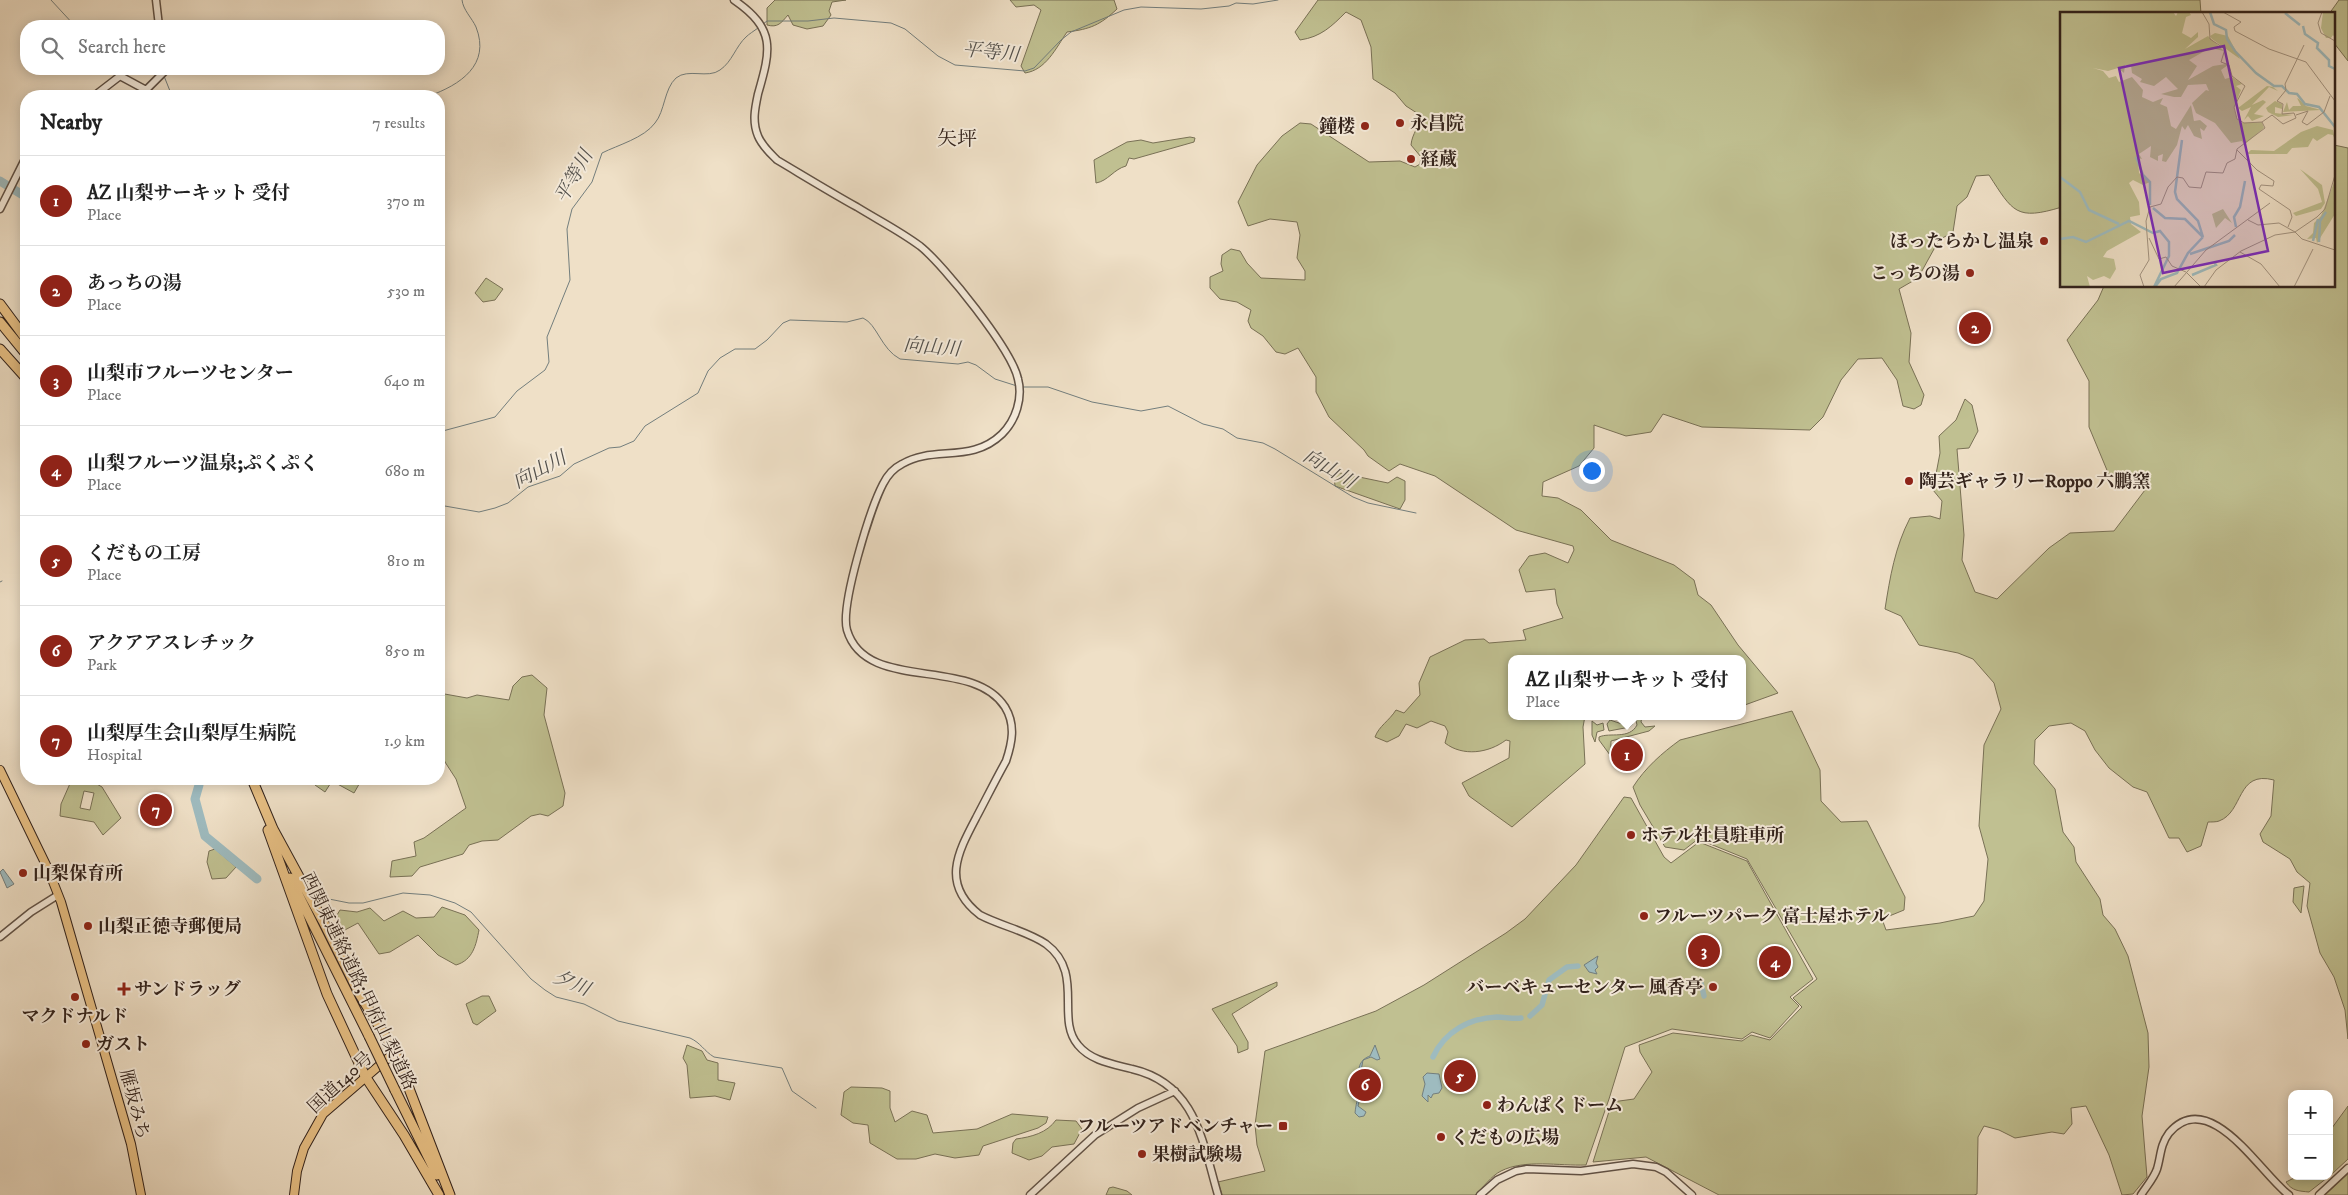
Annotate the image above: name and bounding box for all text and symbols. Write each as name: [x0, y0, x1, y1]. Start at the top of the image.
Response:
inset map: [2060, 12, 2336, 288]
search box: [20, 20, 445, 75]
icon: search: [38, 34, 66, 62]
text: Search here: [78, 36, 166, 59]
water label: 平等川: [961, 38, 1022, 67]
text: Nearby: [40, 110, 102, 136]
text: 7 results: [372, 113, 425, 133]
place label: 永昌院: [1410, 113, 1464, 135]
place label: 鐘楼: [1319, 116, 1355, 138]
marker: 永昌院: [1394, 117, 1406, 129]
marker: 鐘楼: [1359, 120, 1371, 132]
district label: 矢坪: [937, 127, 977, 152]
water label: 平等川: [550, 144, 599, 207]
place label: 経蔵: [1421, 149, 1457, 171]
marker: 経蔵: [1405, 153, 1417, 165]
text: AZ 山梨サーキット 受付: [87, 182, 290, 205]
text: 1: [53, 191, 59, 211]
text: 370 m: [387, 191, 425, 211]
text: Place: [87, 205, 121, 225]
place label: ほったらかし温泉: [1890, 231, 2034, 253]
marker: ほったらかし温泉: [2038, 235, 2050, 247]
place label: こっちの湯: [1870, 263, 1960, 285]
marker: こっちの湯: [1964, 267, 1976, 279]
text: あっちの湯: [87, 272, 182, 295]
text: 2: [52, 281, 60, 301]
text: 530 m: [387, 281, 425, 301]
text: Place: [87, 295, 121, 315]
pin: 2: [1959, 309, 1991, 347]
water label: 向山川: [902, 334, 963, 362]
text: 山梨市フルーツセンター: [87, 362, 294, 385]
text: 3: [53, 371, 59, 391]
text: 640 m: [383, 371, 425, 391]
text: Place: [87, 385, 121, 405]
water label: 向山川: [1299, 445, 1361, 495]
water label: 向山川: [509, 446, 572, 494]
text: 山梨フルーツ温泉;ぷくぷく: [87, 452, 319, 475]
your location: [1579, 458, 1605, 484]
text: 4: [51, 461, 61, 481]
text: 680 m: [385, 461, 425, 481]
place label: 陶芸ギャラリーRoppo 六鵬窯: [1919, 471, 2150, 493]
text: Place: [87, 475, 121, 495]
marker: 陶芸ギャラリーRoppo 六鵬窯: [1903, 475, 1915, 487]
text: くだもの工房: [87, 542, 201, 565]
text: 5: [52, 551, 60, 571]
text: 810 m: [387, 551, 425, 571]
text: Place: [87, 565, 121, 585]
text: アクアアスレチック: [87, 632, 256, 655]
text: 6: [52, 641, 60, 661]
text: 850 m: [385, 641, 425, 661]
text: Park: [87, 655, 117, 675]
popup: [1508, 655, 1746, 720]
text: AZ 山梨サーキット 受付: [1525, 669, 1729, 692]
text: Place: [1525, 692, 1560, 712]
text: 山梨厚生会山梨厚生病院: [87, 722, 296, 745]
text: 7: [52, 731, 60, 751]
text: 1.9 km: [384, 731, 425, 751]
pin: 1: [1611, 736, 1643, 774]
text: Hospital: [87, 745, 142, 765]
pin: 7: [140, 791, 172, 829]
place label: ホテル社員駐車所: [1641, 825, 1784, 847]
marker: ホテル社員駐車所: [1625, 829, 1637, 841]
place label: 山梨保育所: [33, 863, 123, 885]
marker: 山梨保育所: [17, 867, 29, 879]
street label: 西関東連絡道路;甲府山梨道路: [296, 869, 420, 1094]
place label: フルーツパーク 富士屋ホテル: [1654, 906, 1889, 928]
marker: フルーツパーク 富士屋ホテル: [1638, 910, 1650, 922]
place label: 山梨正徳寺郵便局: [98, 916, 242, 938]
marker: 山梨正徳寺郵便局: [82, 920, 94, 932]
pin: 3: [1688, 932, 1720, 970]
pin: 4: [1759, 943, 1791, 981]
water label: 夕川: [549, 965, 595, 1002]
place label: バーベキューセンター 風香亭: [1466, 977, 1703, 999]
place label: サンドラッグ: [134, 979, 241, 1001]
marker: バーベキューセンター 風香亭: [1707, 981, 1719, 993]
marker: サンドラッグ: [118, 983, 130, 995]
marker: マクドナルド: [69, 991, 81, 1003]
place label: マクドナルド: [21, 1006, 129, 1028]
place label: ガスト: [96, 1034, 150, 1056]
marker: ガスト: [80, 1038, 92, 1050]
street label: 国道140号: [304, 1047, 378, 1118]
pin: 5: [1444, 1057, 1476, 1095]
pin: 6: [1349, 1066, 1381, 1104]
street label: 雁坂みち: [114, 1067, 154, 1142]
map controls: [2288, 1090, 2333, 1180]
button: +: [2288, 1090, 2333, 1135]
place label: わんぱくドーム: [1497, 1095, 1623, 1117]
marker: わんぱくドーム: [1481, 1099, 1493, 1111]
place label: フルーツアドベンチャー: [1077, 1116, 1273, 1138]
marker: フルーツアドベンチャー: [1277, 1120, 1289, 1132]
place label: くだもの広場: [1451, 1127, 1559, 1149]
marker: くだもの広場: [1435, 1131, 1447, 1143]
button: −: [2288, 1135, 2333, 1180]
place label: 果樹試験場: [1152, 1144, 1242, 1166]
marker: 果樹試験場: [1136, 1148, 1148, 1160]

